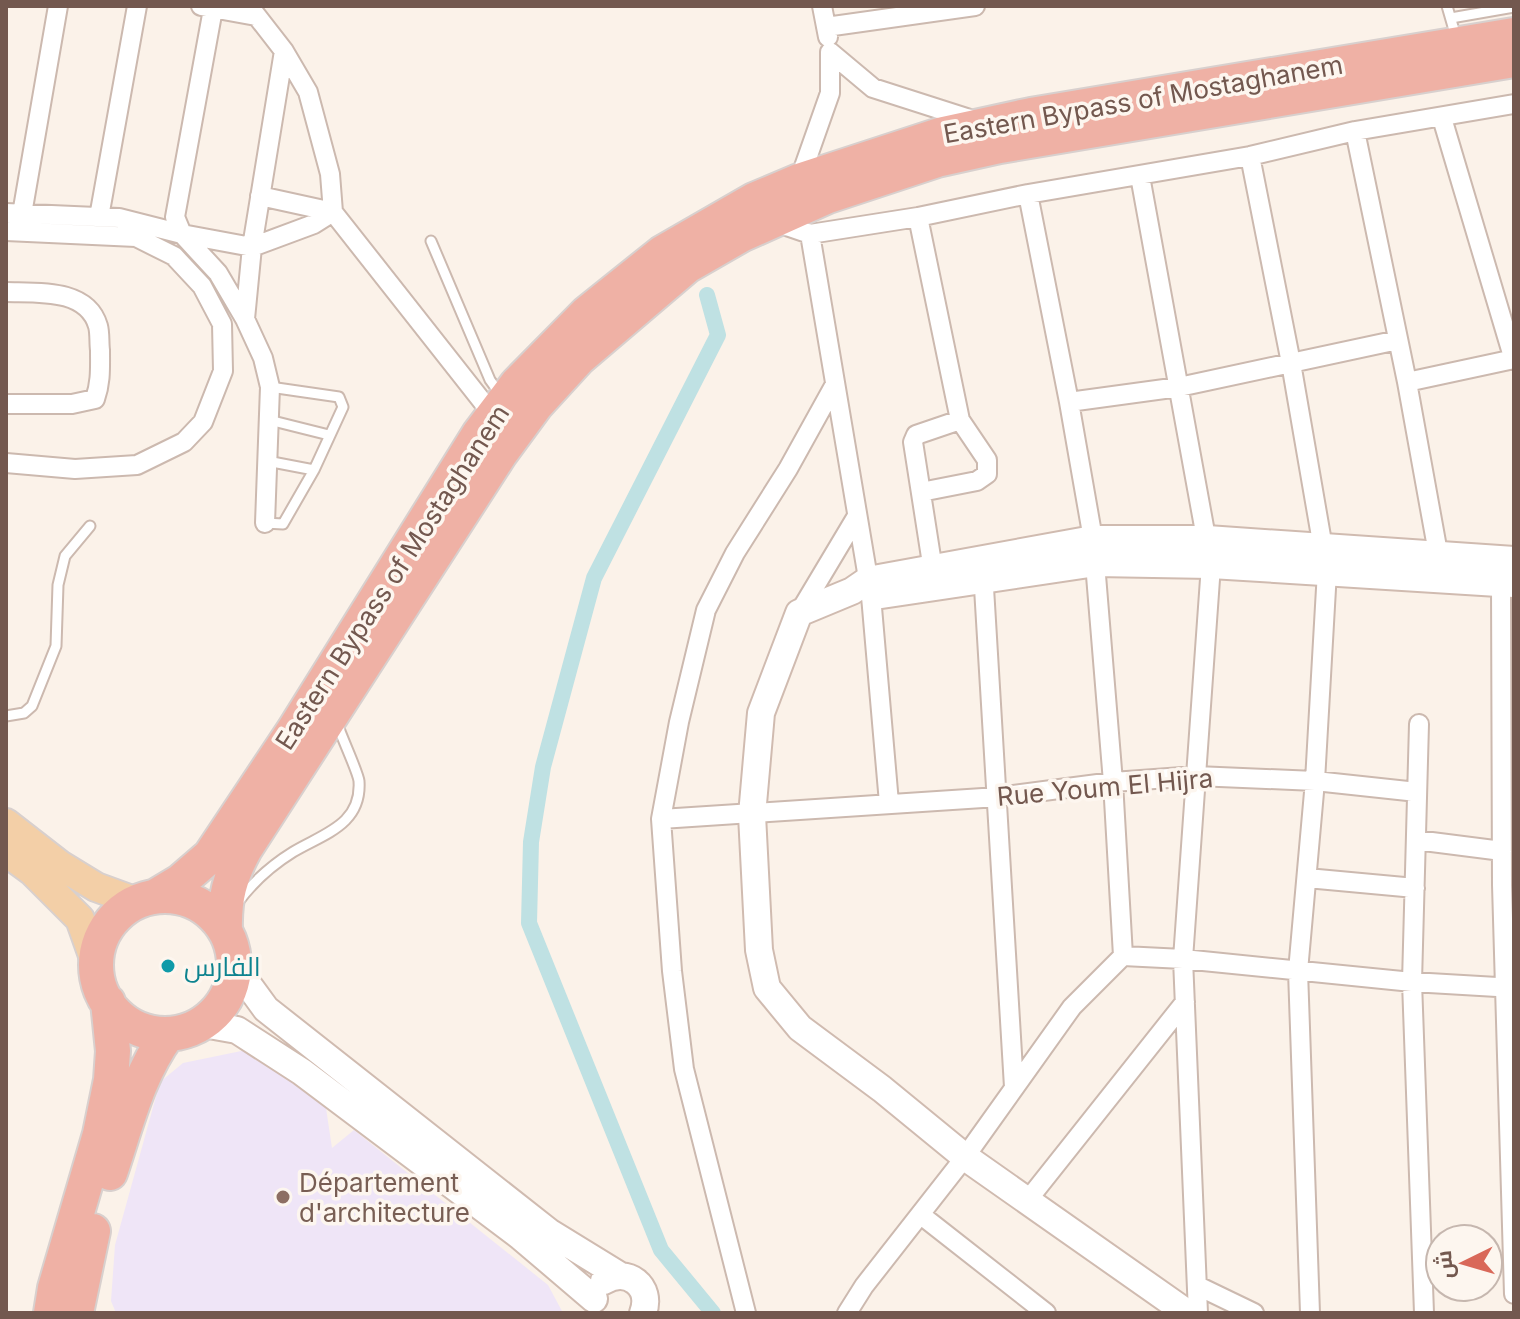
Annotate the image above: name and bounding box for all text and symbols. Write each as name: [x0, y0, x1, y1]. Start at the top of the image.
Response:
street label: Eastern Bypass of Mostaghanem: [941, 49, 1345, 149]
street label: Eastern Bypass of Mostaghanem: [269, 399, 515, 755]
street label: Rue Youm El Hijra: [996, 762, 1214, 812]
place label: الفارس: [184, 951, 261, 983]
marker: الفارس: [159, 957, 177, 975]
place label: Département d'architecture: [299, 1167, 470, 1228]
marker: Département d'architecture: [274, 1188, 292, 1206]
north arrow: [1424, 1223, 1504, 1303]
text: ش: [1430, 1249, 1459, 1280]

